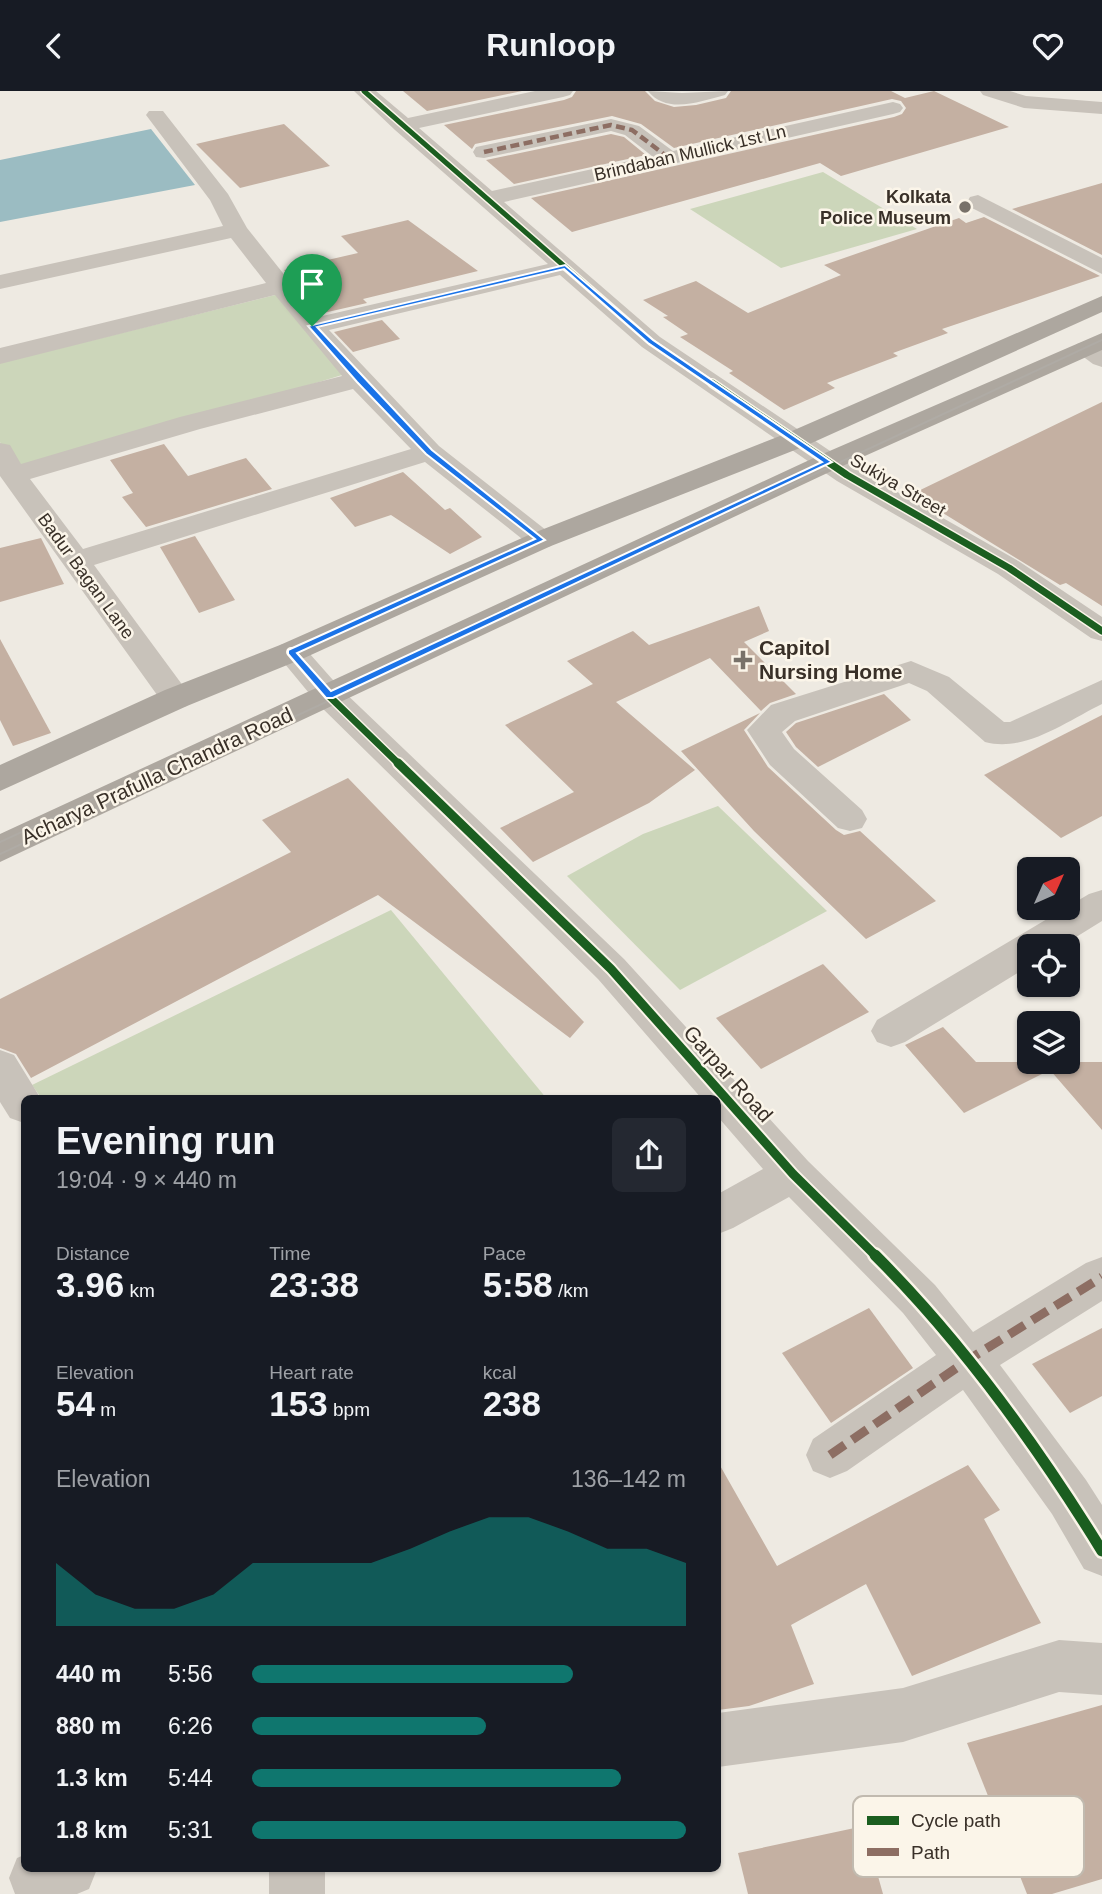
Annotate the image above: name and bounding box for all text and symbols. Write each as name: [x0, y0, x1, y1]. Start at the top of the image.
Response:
icon: back: [35, 27, 73, 65]
text: Runloop: [486, 27, 616, 63]
icon: heart: [1029, 27, 1067, 65]
street label: Brindaban Mullick 1st Ln: [592, 121, 788, 185]
place label: Kolkata Police Museum: [820, 187, 952, 228]
marker: Kolkata Police Museum: [957, 199, 973, 215]
pin: [282, 254, 342, 326]
icon: arrive: [293, 265, 331, 303]
street label: Sukiya Street: [847, 450, 949, 520]
street label: Badur Bagan Lane: [34, 509, 138, 643]
place label: Capitol Nursing Home: [759, 636, 903, 683]
marker: Capitol Nursing Home: [733, 650, 753, 670]
street label: Acharya Prafulla Chandra Road: [18, 702, 296, 849]
north arrow: [1017, 857, 1080, 921]
map controls: [1017, 857, 1080, 1074]
button: locate: [1017, 934, 1080, 997]
button: layers: [1017, 1011, 1080, 1074]
street label: Garpar Road: [679, 1021, 778, 1126]
button: share: [612, 1118, 686, 1192]
text: Evening run: [56, 1120, 276, 1162]
text: 19:04 · 9 × 440 m: [56, 1167, 237, 1193]
text: Distance: [56, 1243, 130, 1264]
text: Time: [269, 1243, 311, 1264]
text: Pace: [483, 1243, 526, 1264]
text: 3.96: [56, 1265, 124, 1304]
text: 23:38: [269, 1265, 359, 1304]
text: 5:58: [483, 1265, 553, 1304]
text: km: [124, 1280, 155, 1301]
text: /km: [553, 1280, 589, 1301]
text: Elevation: [56, 1362, 134, 1383]
text: Heart rate: [269, 1362, 354, 1383]
text: kcal: [483, 1362, 516, 1383]
text: 54: [56, 1384, 95, 1423]
text: 153: [269, 1384, 328, 1423]
text: 238: [483, 1384, 541, 1423]
text: m: [95, 1399, 116, 1420]
text: bpm: [328, 1399, 370, 1420]
text: Elevation: [56, 1466, 151, 1492]
text: 136–142 m: [571, 1466, 686, 1492]
text: 440 m: [56, 1661, 121, 1687]
text: 5:56: [168, 1661, 213, 1687]
text: 880 m: [56, 1713, 121, 1739]
text: 6:26: [168, 1713, 213, 1739]
text: 1.3 km: [56, 1765, 128, 1791]
text: 5:44: [168, 1765, 213, 1791]
legend: [853, 1796, 1084, 1877]
text: Cycle path: [911, 1810, 1001, 1831]
text: 1.8 km: [56, 1817, 128, 1843]
text: 5:31: [168, 1817, 213, 1843]
text: Path: [911, 1842, 950, 1863]

